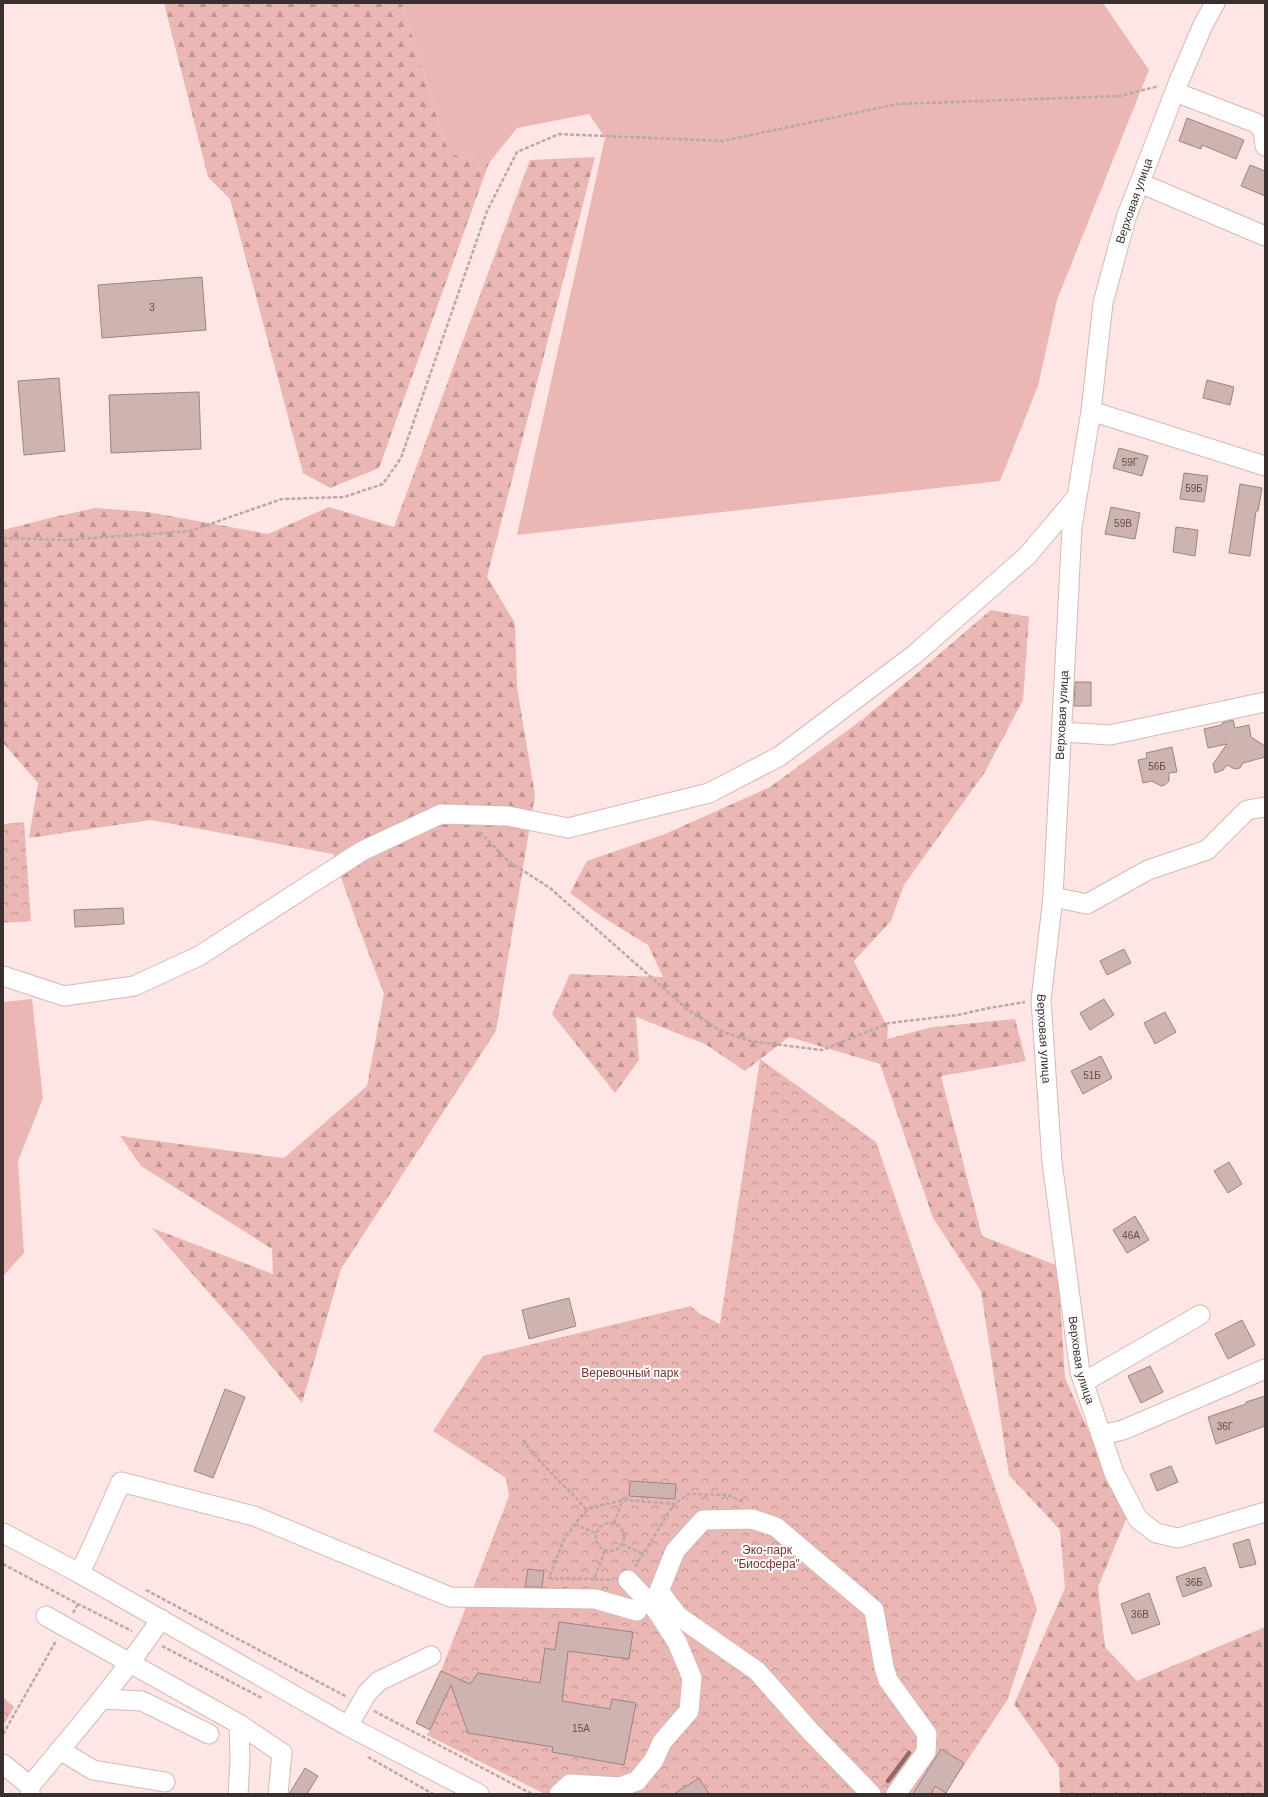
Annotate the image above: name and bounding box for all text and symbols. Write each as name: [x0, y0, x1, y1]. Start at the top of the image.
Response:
street label: Верховая улица: [1113, 156, 1155, 246]
house number: 3: [149, 302, 155, 313]
house number: 59Г: [1122, 457, 1139, 468]
house number: 59Б: [1185, 483, 1203, 494]
house number: 59В: [1114, 518, 1132, 529]
street label: Верховая улица: [1053, 670, 1071, 760]
house number: 56Б: [1148, 761, 1166, 772]
street label: Верховая улица: [1034, 993, 1054, 1084]
house number: 51Б: [1083, 1070, 1101, 1081]
house number: 46А: [1122, 1230, 1140, 1241]
street label: Верховая улица: [1066, 1315, 1097, 1406]
park label: Веревочный парк: [581, 1366, 679, 1380]
house number: 36Г: [1217, 1421, 1234, 1432]
park label: Эко-парк "Биосфера": [734, 1543, 800, 1571]
house number: 36Б: [1185, 1577, 1203, 1588]
house number: 36В: [1131, 1609, 1149, 1620]
house number: 15А: [572, 1723, 590, 1734]

